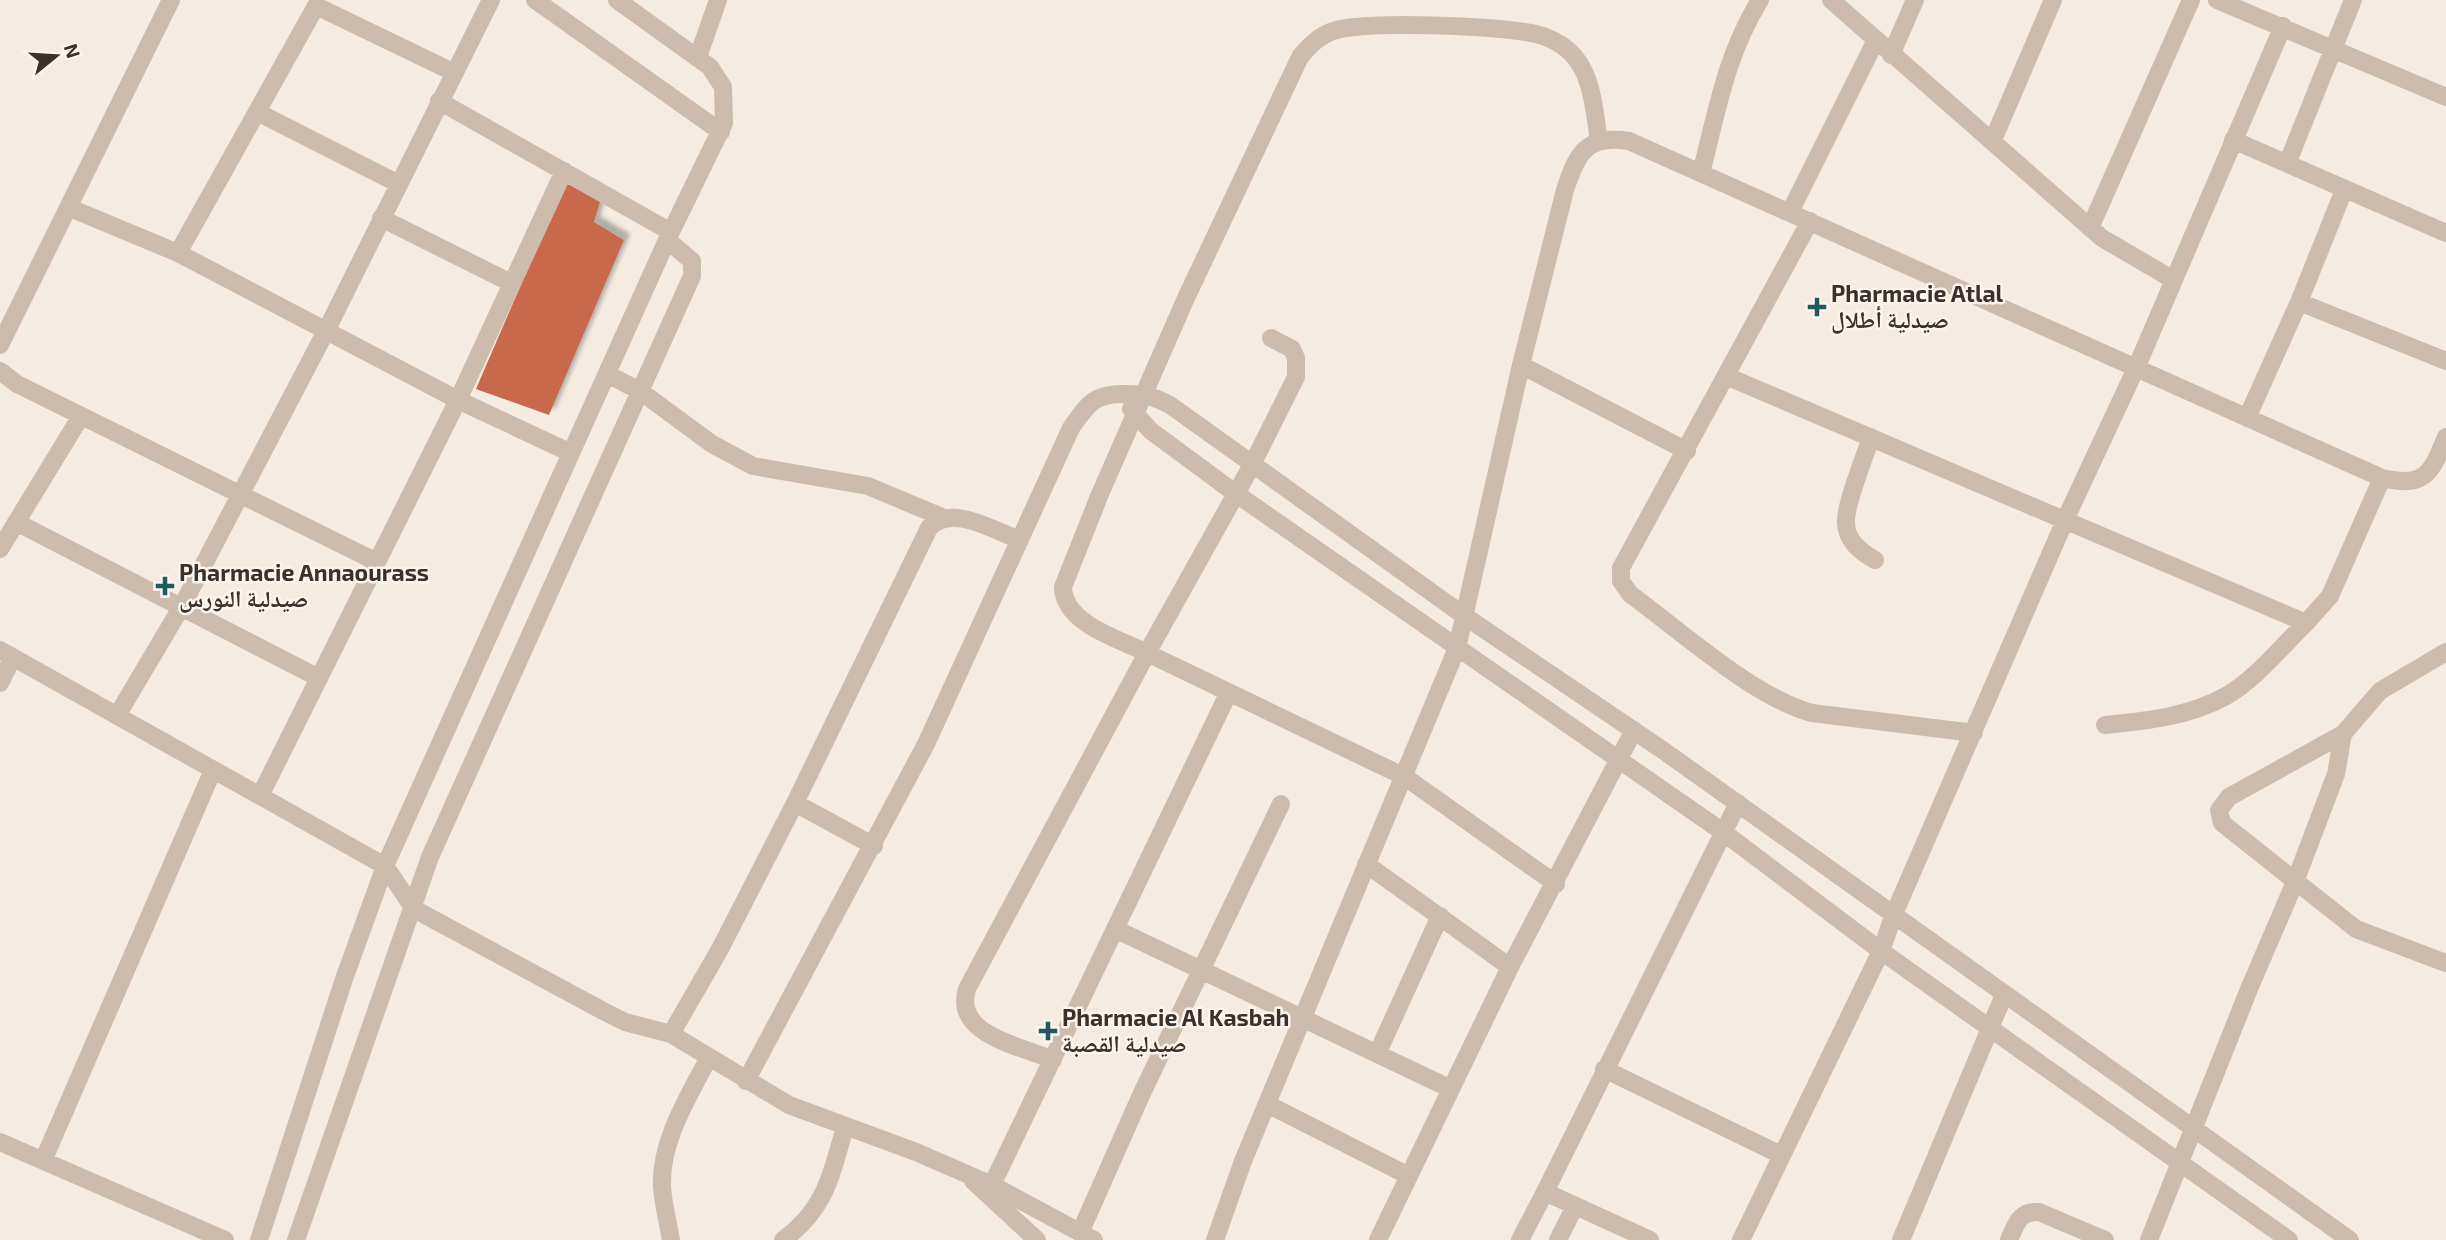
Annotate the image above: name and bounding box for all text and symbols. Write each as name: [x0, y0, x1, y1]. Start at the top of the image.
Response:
north arrow: [21, 21, 91, 91]
text: N: [60, 41, 86, 61]
place label: Pharmacie Atlal صيدلية أطلال: [1831, 279, 2004, 334]
marker: Pharmacie Atlal صيدلية أطلال: [1809, 299, 1825, 315]
place label: Pharmacie Annaourass صيدلية النورس: [179, 558, 429, 613]
marker: Pharmacie Annaourass صيدلية النورس: [157, 578, 173, 594]
place label: Pharmacie Al Kasbah صيدلية القصبة: [1062, 1003, 1289, 1058]
marker: Pharmacie Al Kasbah صيدلية القصبة: [1040, 1023, 1056, 1039]

